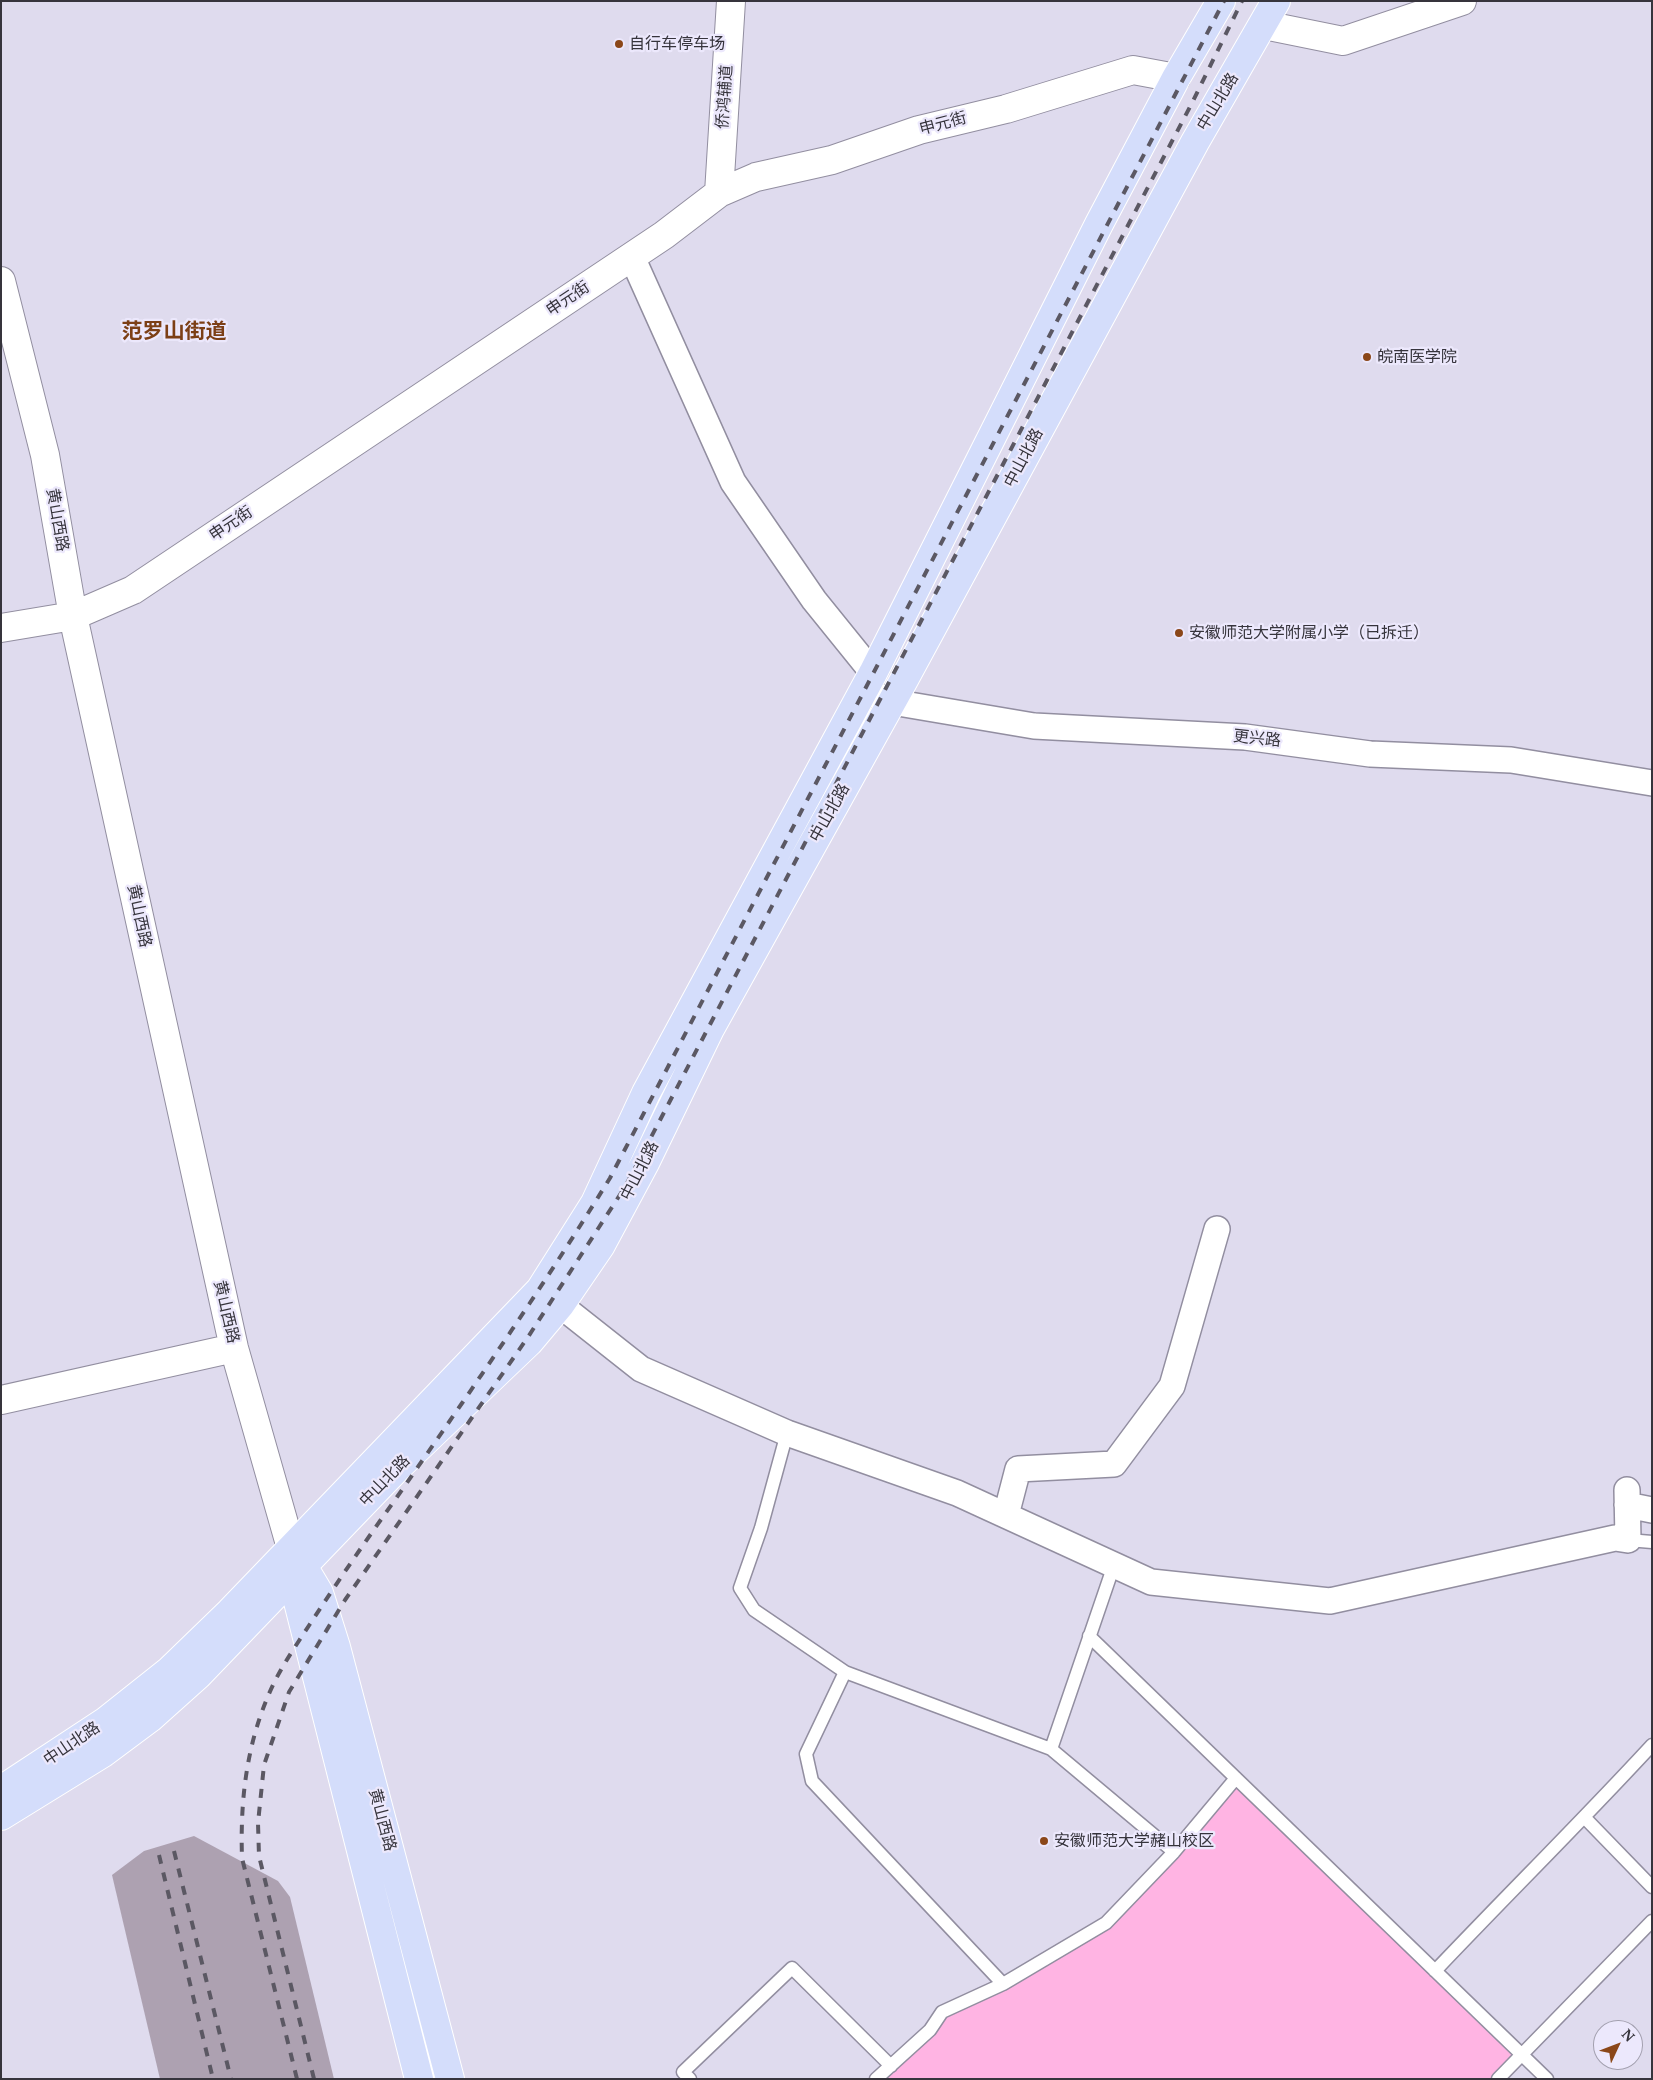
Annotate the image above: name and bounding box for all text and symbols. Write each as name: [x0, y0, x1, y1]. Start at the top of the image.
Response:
place label: 自行车停车场: [629, 34, 725, 54]
marker: 自行车停车场: [613, 38, 625, 50]
street label: 侨鸿辅道: [713, 64, 737, 130]
street label: 中山北路: [1193, 70, 1243, 134]
street label: 申元街: [917, 109, 969, 139]
street label: 申元街: [543, 278, 593, 320]
district label: 范罗山街道: [122, 319, 226, 345]
place label: 皖南医学院: [1377, 347, 1457, 367]
marker: 皖南医学院: [1361, 351, 1373, 363]
street label: 中山北路: [1001, 425, 1047, 491]
street label: 黄山西路: [42, 487, 72, 553]
street label: 申元街: [206, 503, 256, 545]
place label: 安徽师范大学附属小学（已拆迁）: [1189, 623, 1429, 643]
marker: 安徽师范大学附属小学（已拆迁）: [1173, 627, 1185, 639]
street label: 更兴路: [1232, 727, 1282, 751]
street label: 中山北路: [806, 780, 854, 846]
street label: 黄山西路: [123, 883, 155, 949]
street label: 中山北路: [617, 1138, 663, 1204]
street label: 黄山西路: [209, 1279, 243, 1345]
street label: 中山北路: [356, 1451, 414, 1511]
street label: 中山北路: [40, 1718, 104, 1770]
street label: 黄山西路: [364, 1787, 400, 1853]
place label: 安徽师范大学赭山校区: [1054, 1831, 1214, 1851]
marker: 安徽师范大学赭山校区: [1038, 1835, 1050, 1847]
north arrow: [1593, 2020, 1643, 2070]
text: N: [1618, 2025, 1639, 2046]

